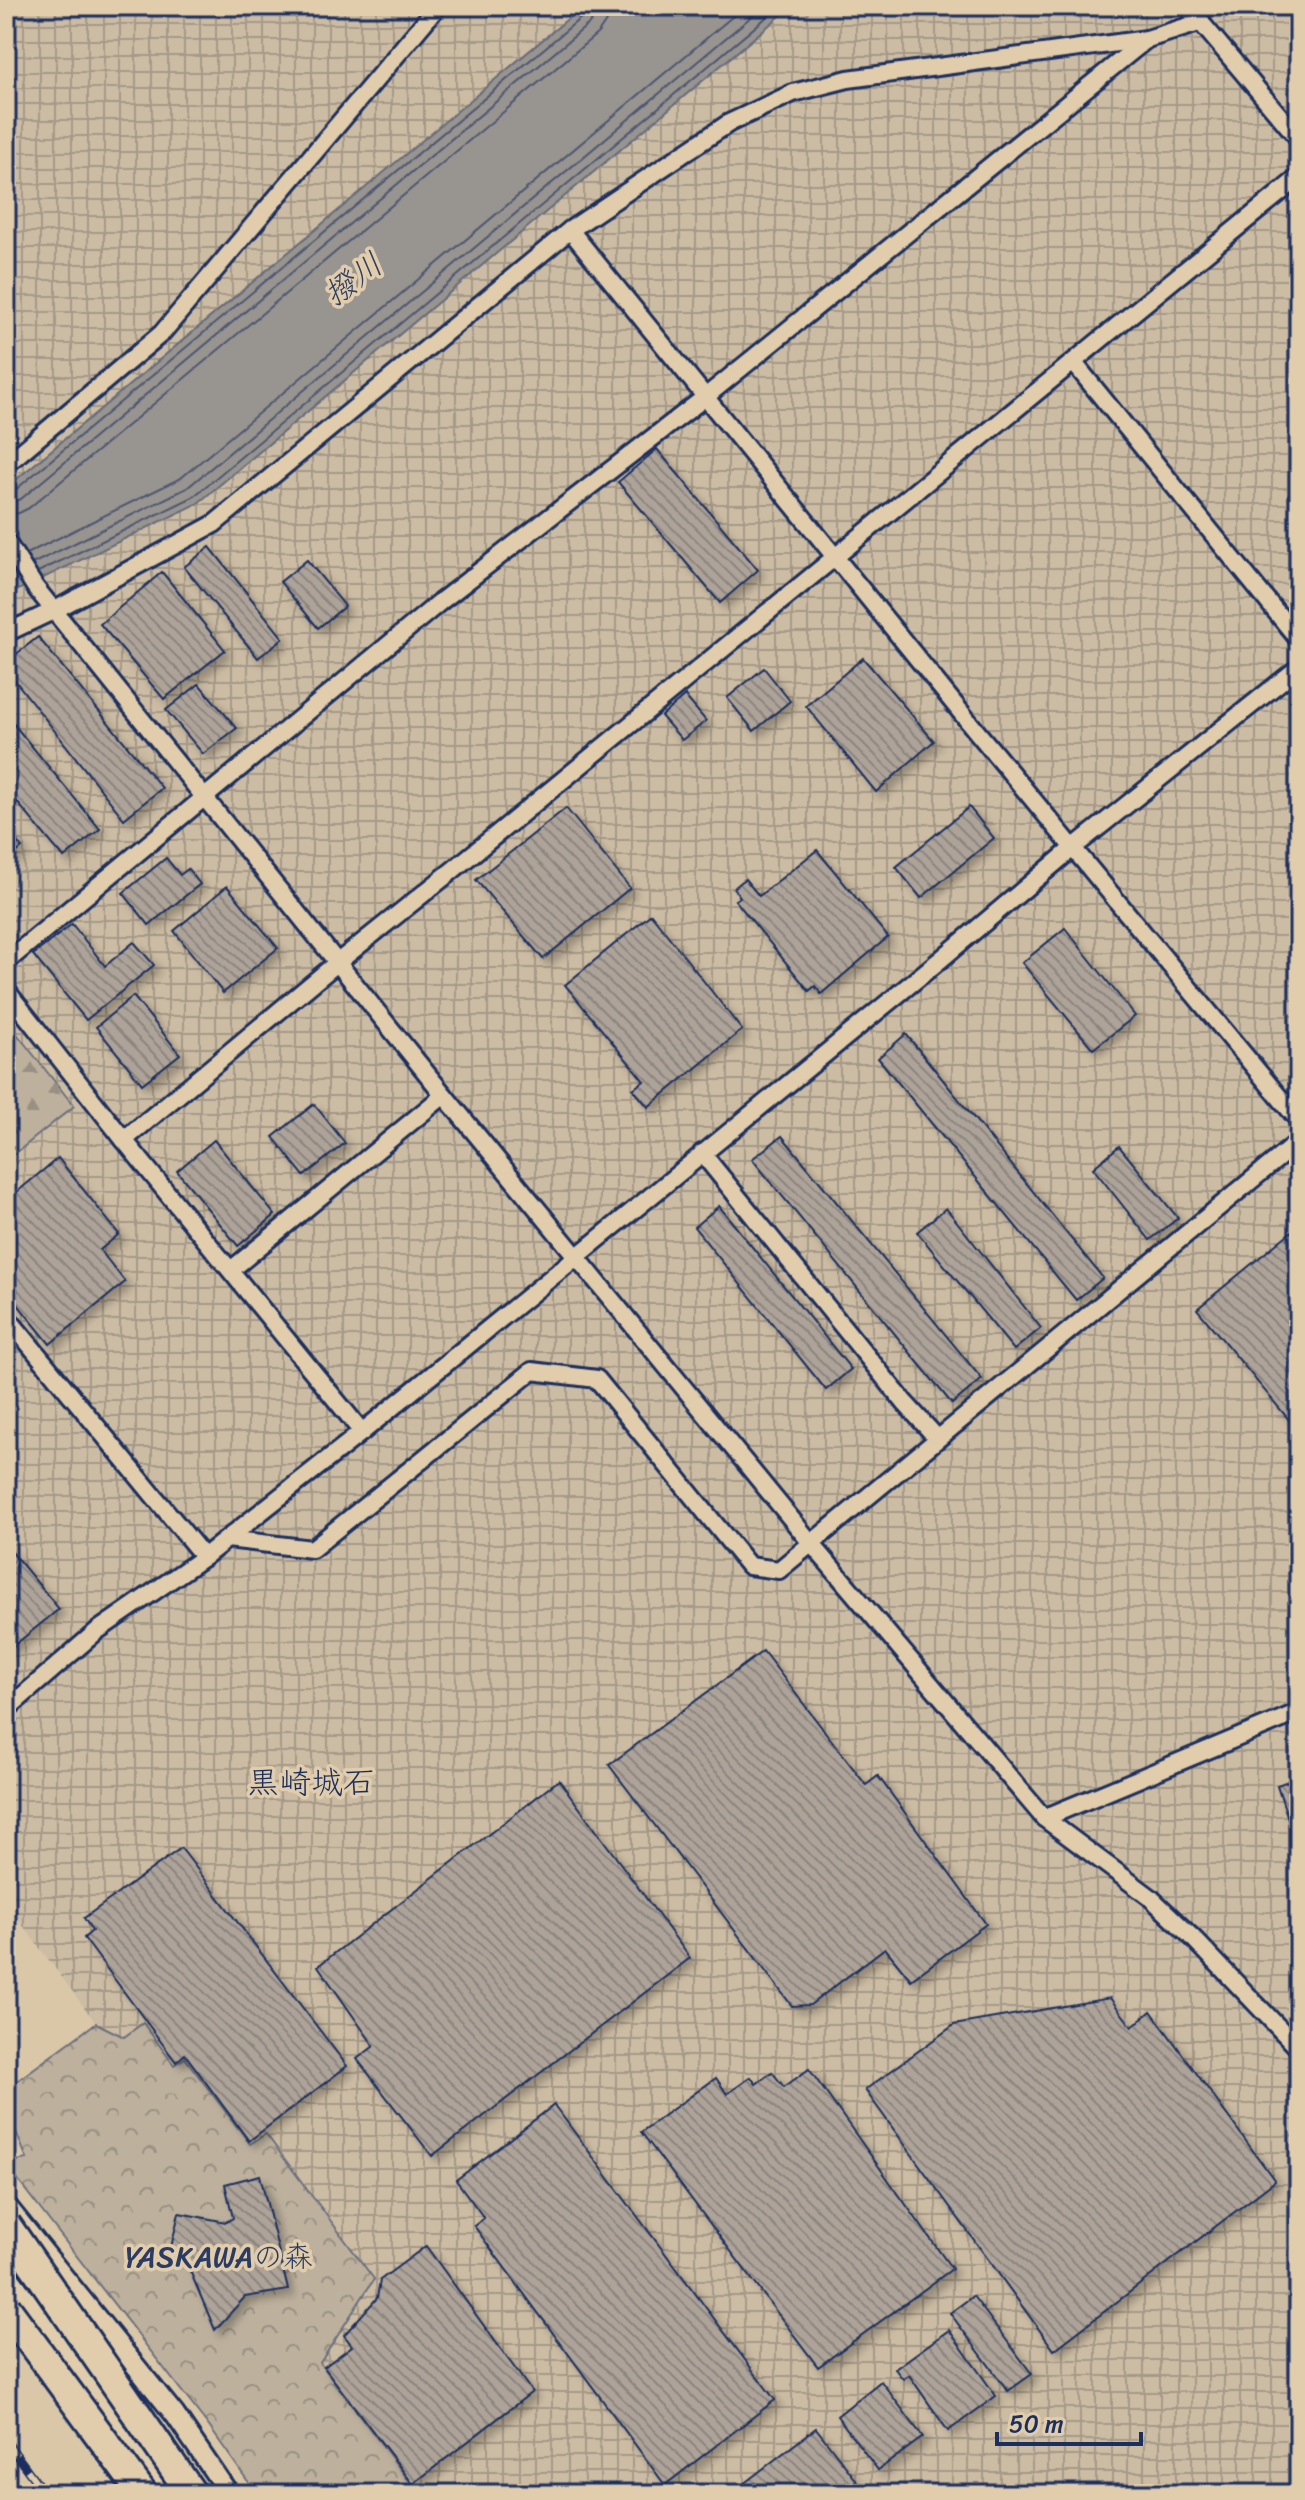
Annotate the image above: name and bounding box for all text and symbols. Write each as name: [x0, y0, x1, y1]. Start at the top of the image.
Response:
water label: 撥川: [311, 237, 396, 321]
district label: 黒崎城石: [247, 1754, 375, 1811]
park label: YASKAWAの森: [125, 2230, 313, 2284]
scale bar: [997, 2396, 1141, 2446]
text: 50 m: [1009, 2403, 1064, 2445]

